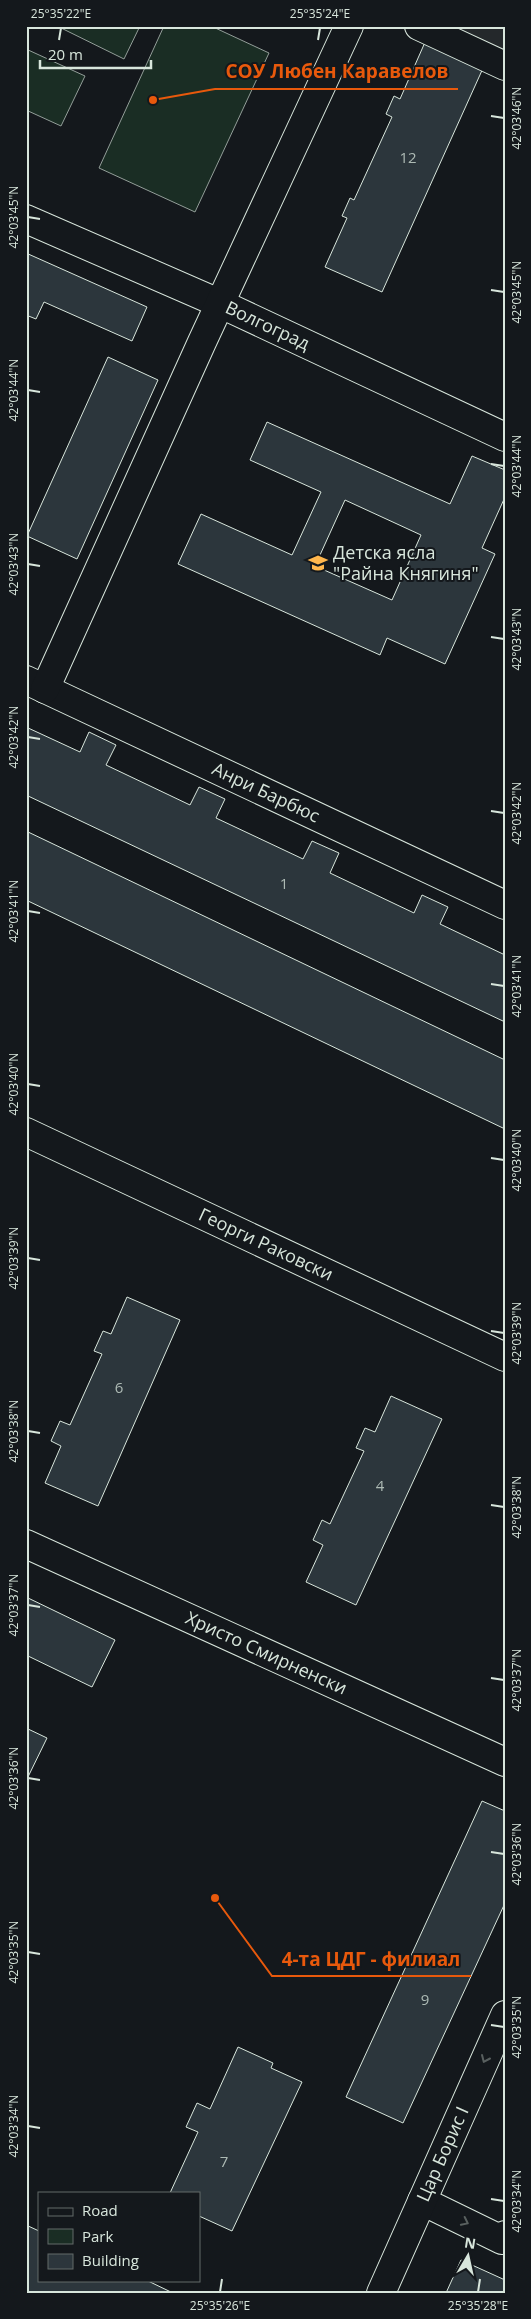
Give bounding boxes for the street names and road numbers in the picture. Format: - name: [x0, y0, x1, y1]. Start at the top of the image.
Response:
- street label: Волгоград: [222, 295, 314, 355]
- street label: Анри Барбюс: [209, 756, 324, 827]
- street label: Георги Раковски: [195, 1202, 337, 1286]
- street label: Христо Смирненски: [182, 1605, 351, 1700]
- street label: Цар Борис I: [410, 2102, 474, 2205]

